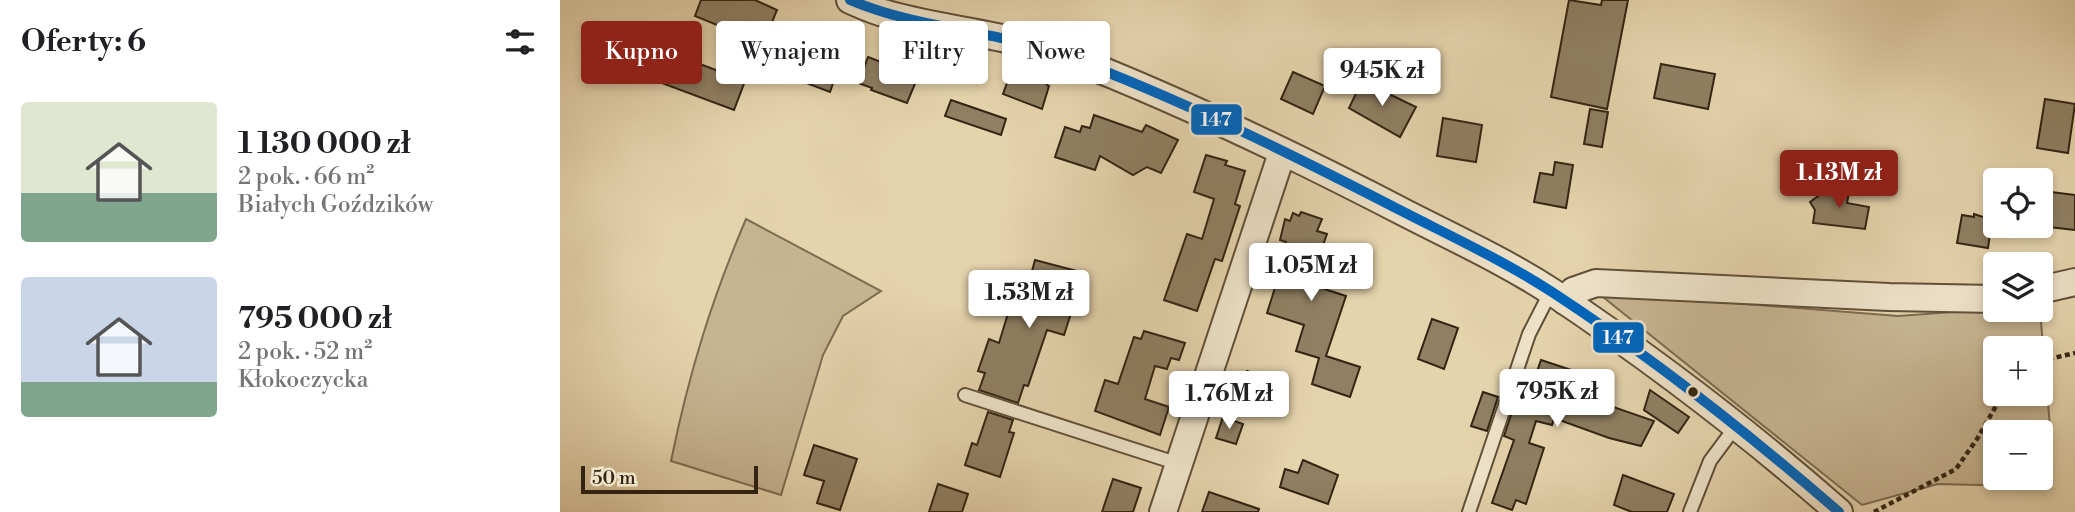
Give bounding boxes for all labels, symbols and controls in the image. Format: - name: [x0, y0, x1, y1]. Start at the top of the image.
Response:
- chip: Kupno: [581, 21, 702, 84]
- chip: Wynajem: [716, 21, 865, 84]
- chip: Filtry: [879, 21, 988, 84]
- chip: Nowe: [1002, 21, 1110, 84]
- text: Oferty: 6: [21, 23, 146, 61]
- icon: filters: [501, 23, 539, 61]
- pin: 945K zł: [1317, 48, 1447, 108]
- text: 945K zł: [1340, 57, 1424, 85]
- line badge: 147: [1190, 103, 1243, 136]
- text: 147: [1200, 108, 1232, 132]
- text: 1 130 000 zł: [238, 125, 411, 163]
- icon: home: [77, 130, 161, 214]
- pin: 1.13M zł: [1767, 150, 1911, 210]
- text: 1.13M zł: [1796, 159, 1882, 187]
- text: 2 pok. · 66 m²: [238, 163, 374, 191]
- map controls: [1983, 168, 2053, 490]
- button: locate: [1983, 168, 2053, 238]
- text: Białych Goździków: [238, 191, 433, 219]
- pin: 1.05M zł: [1239, 244, 1383, 303]
- text: 1.05M zł: [1265, 252, 1357, 280]
- button: layers: [1983, 252, 2053, 322]
- pin: 1.53M zł: [957, 270, 1101, 330]
- text: 1.53M zł: [984, 279, 1074, 307]
- text: 795 000 zł: [238, 300, 392, 338]
- icon: home: [77, 305, 161, 389]
- line badge: 147: [1592, 321, 1645, 354]
- text: 147: [1602, 326, 1634, 350]
- button: +: [1983, 336, 2053, 406]
- text: 2 pok. · 52 m²: [238, 338, 372, 366]
- text: Kłokoczycka: [238, 366, 368, 394]
- pin: 795K zł: [1492, 370, 1622, 429]
- pin: 1.76M zł: [1157, 372, 1301, 431]
- text: 795K zł: [1516, 378, 1598, 406]
- text: 1.76M zł: [1185, 380, 1273, 408]
- unlabelled marker: [1686, 385, 1700, 399]
- button: −: [1983, 420, 2053, 490]
- scale bar: [581, 463, 758, 495]
- text: 50 m: [592, 466, 636, 490]

